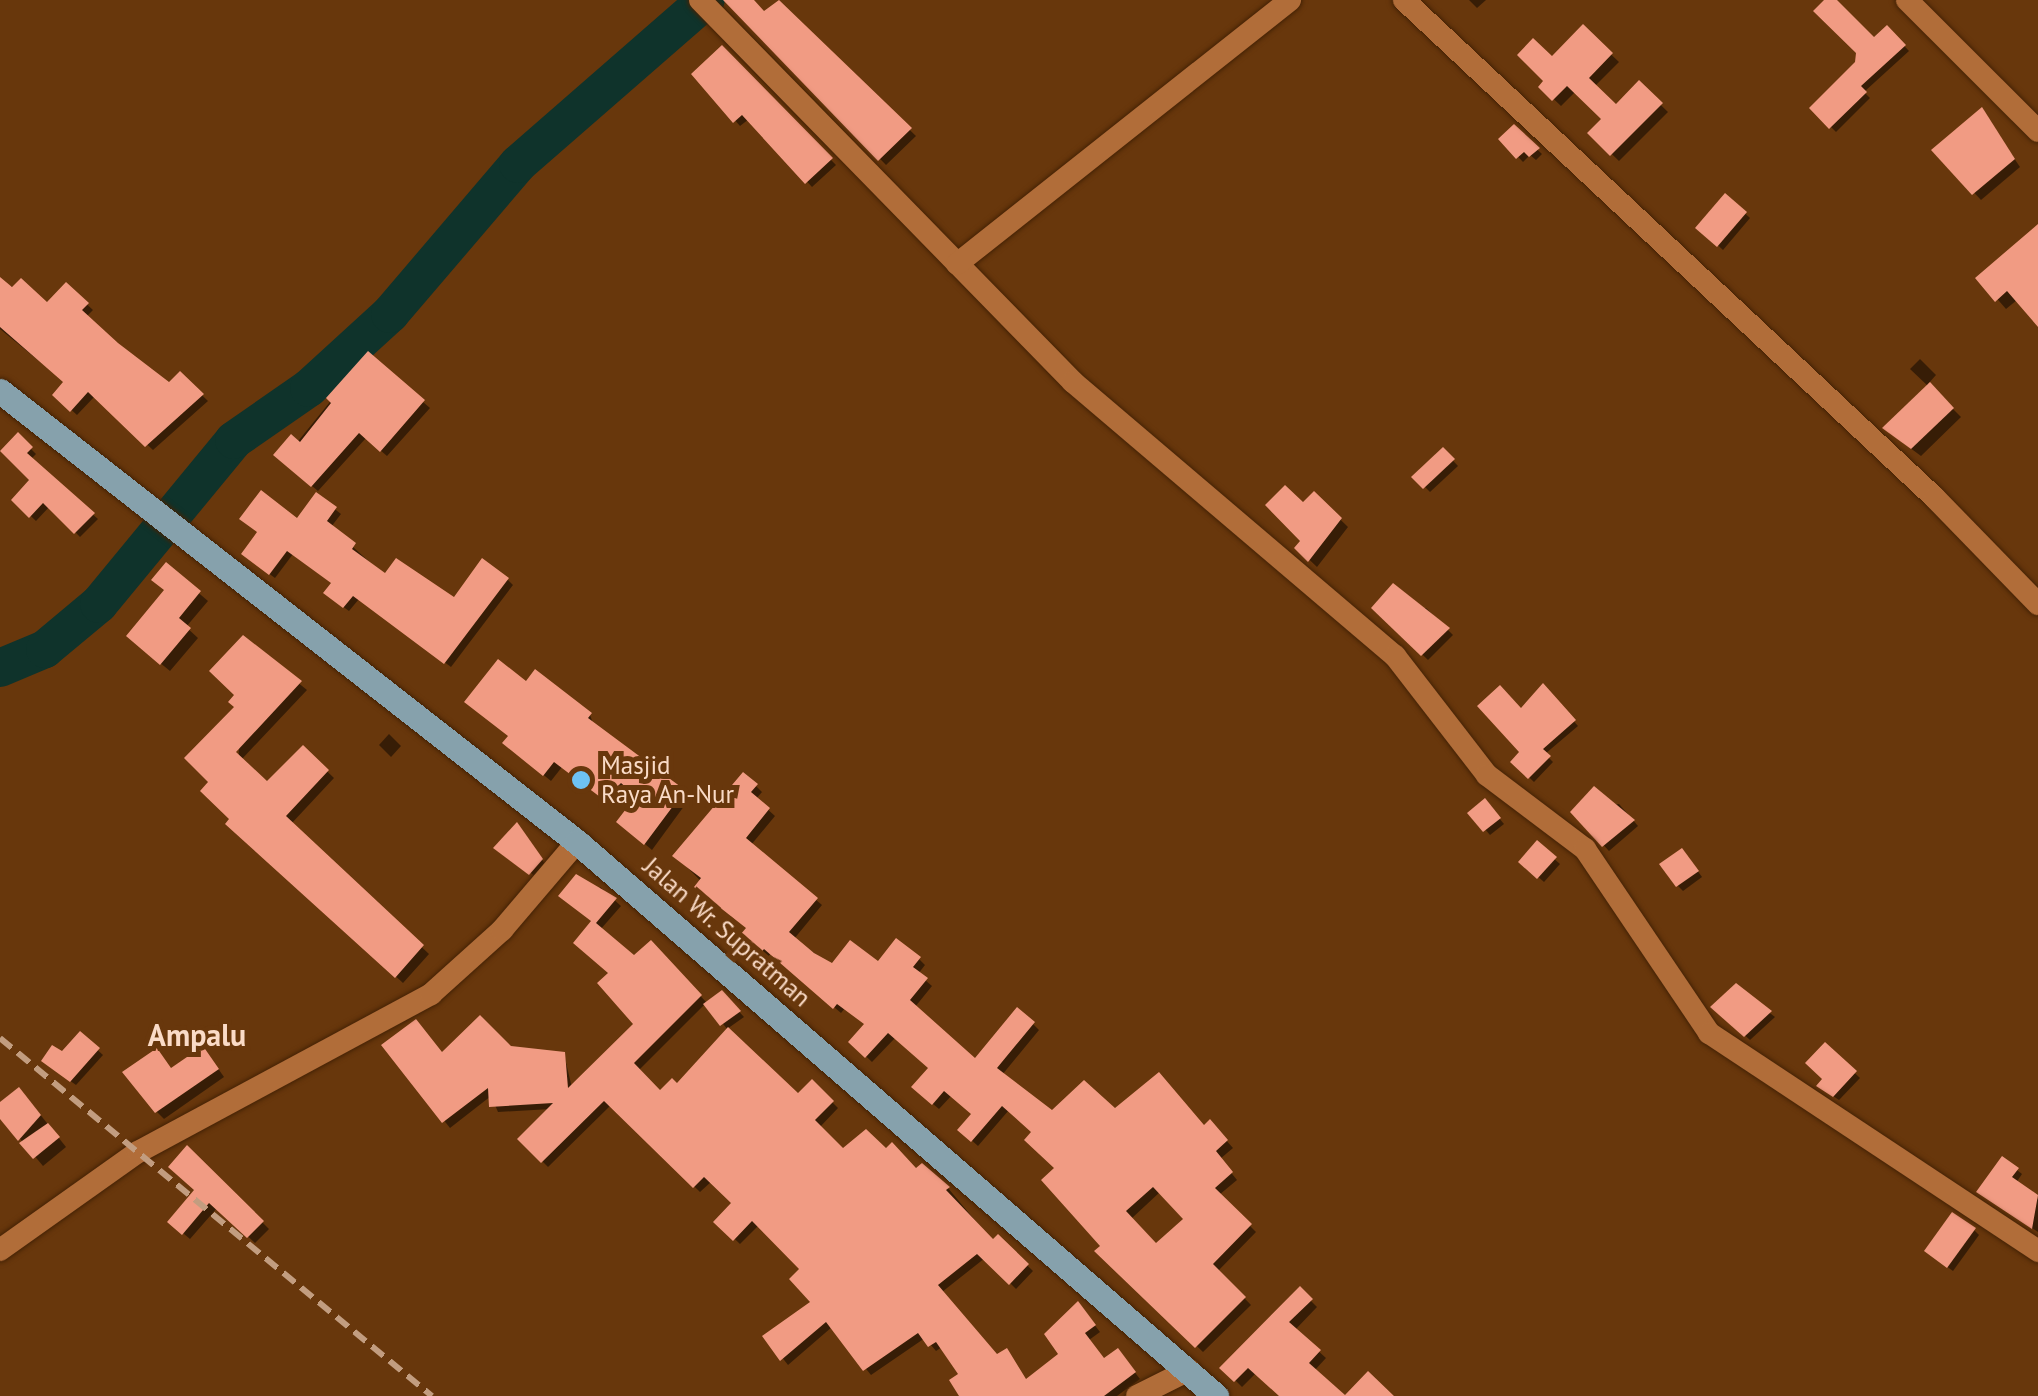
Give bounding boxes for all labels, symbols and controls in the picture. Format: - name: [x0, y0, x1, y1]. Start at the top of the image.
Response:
- place label: Masjid Raya An-Nur: [601, 751, 735, 810]
- marker: Masjid Raya An-Nur: [570, 769, 592, 791]
- street label: Jalan Wr. Supratman: [636, 850, 818, 1014]
- district label: Ampalu: [148, 1017, 246, 1053]

